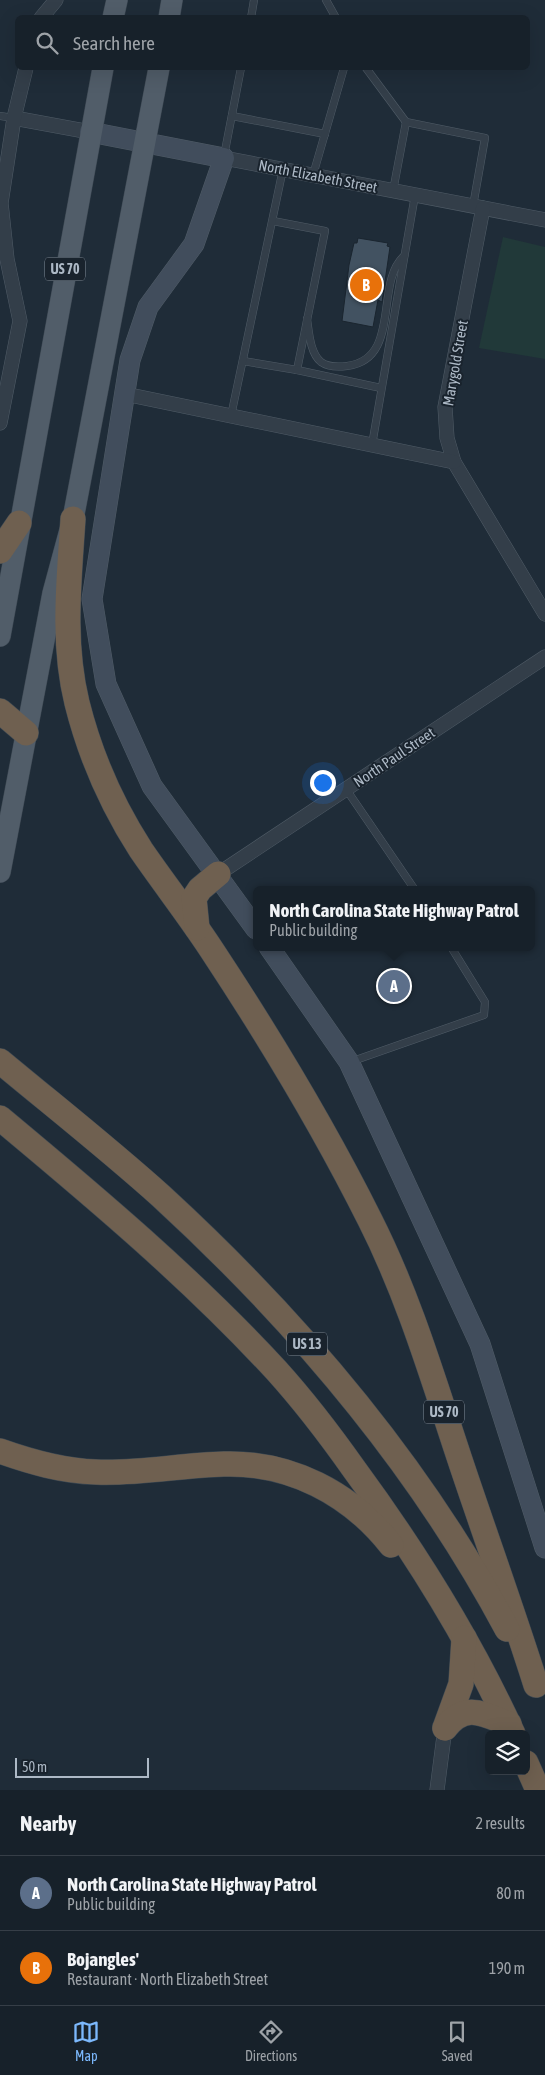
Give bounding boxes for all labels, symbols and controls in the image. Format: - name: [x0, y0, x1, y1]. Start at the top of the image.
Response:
- search box: [15, 15, 530, 70]
- icon: search: [33, 29, 61, 57]
- text: Search here: [73, 32, 155, 54]
- street label: North Elizabeth Street: [257, 156, 379, 196]
- road number: US 70: [45, 258, 85, 280]
- pin: B: [350, 266, 382, 304]
- street label: Marygold Street: [439, 319, 471, 407]
- street label: North Paul Street: [350, 724, 438, 790]
- your location: [310, 770, 336, 796]
- popup: [253, 886, 535, 951]
- text: North Carolina State Highway Patrol: [269, 899, 519, 921]
- text: Public building: [269, 921, 357, 939]
- pin: A: [378, 967, 410, 1005]
- road number: US 13: [287, 1332, 327, 1356]
- road number: US 70: [424, 1400, 464, 1424]
- map controls: [485, 1730, 530, 1775]
- button: layers: [485, 1730, 530, 1775]
- scale bar: [15, 1755, 149, 1778]
- text: 50 m: [22, 1759, 47, 1775]
- text: Nearby: [20, 1811, 76, 1835]
- text: 2 results: [475, 1814, 525, 1832]
- text: North Carolina State Highway Patrol: [67, 1873, 317, 1895]
- text: A: [32, 1884, 40, 1902]
- text: 80 m: [496, 1884, 525, 1902]
- text: Public building: [67, 1895, 155, 1913]
- text: Bojangles': [67, 1948, 139, 1970]
- text: B: [32, 1959, 40, 1977]
- text: 190 m: [489, 1959, 525, 1977]
- text: Restaurant · North Elizabeth Street: [67, 1970, 268, 1988]
- tab: Map: [72, 2018, 100, 2064]
- tab: Directions: [245, 2018, 297, 2064]
- tab: Saved: [442, 2018, 473, 2064]

